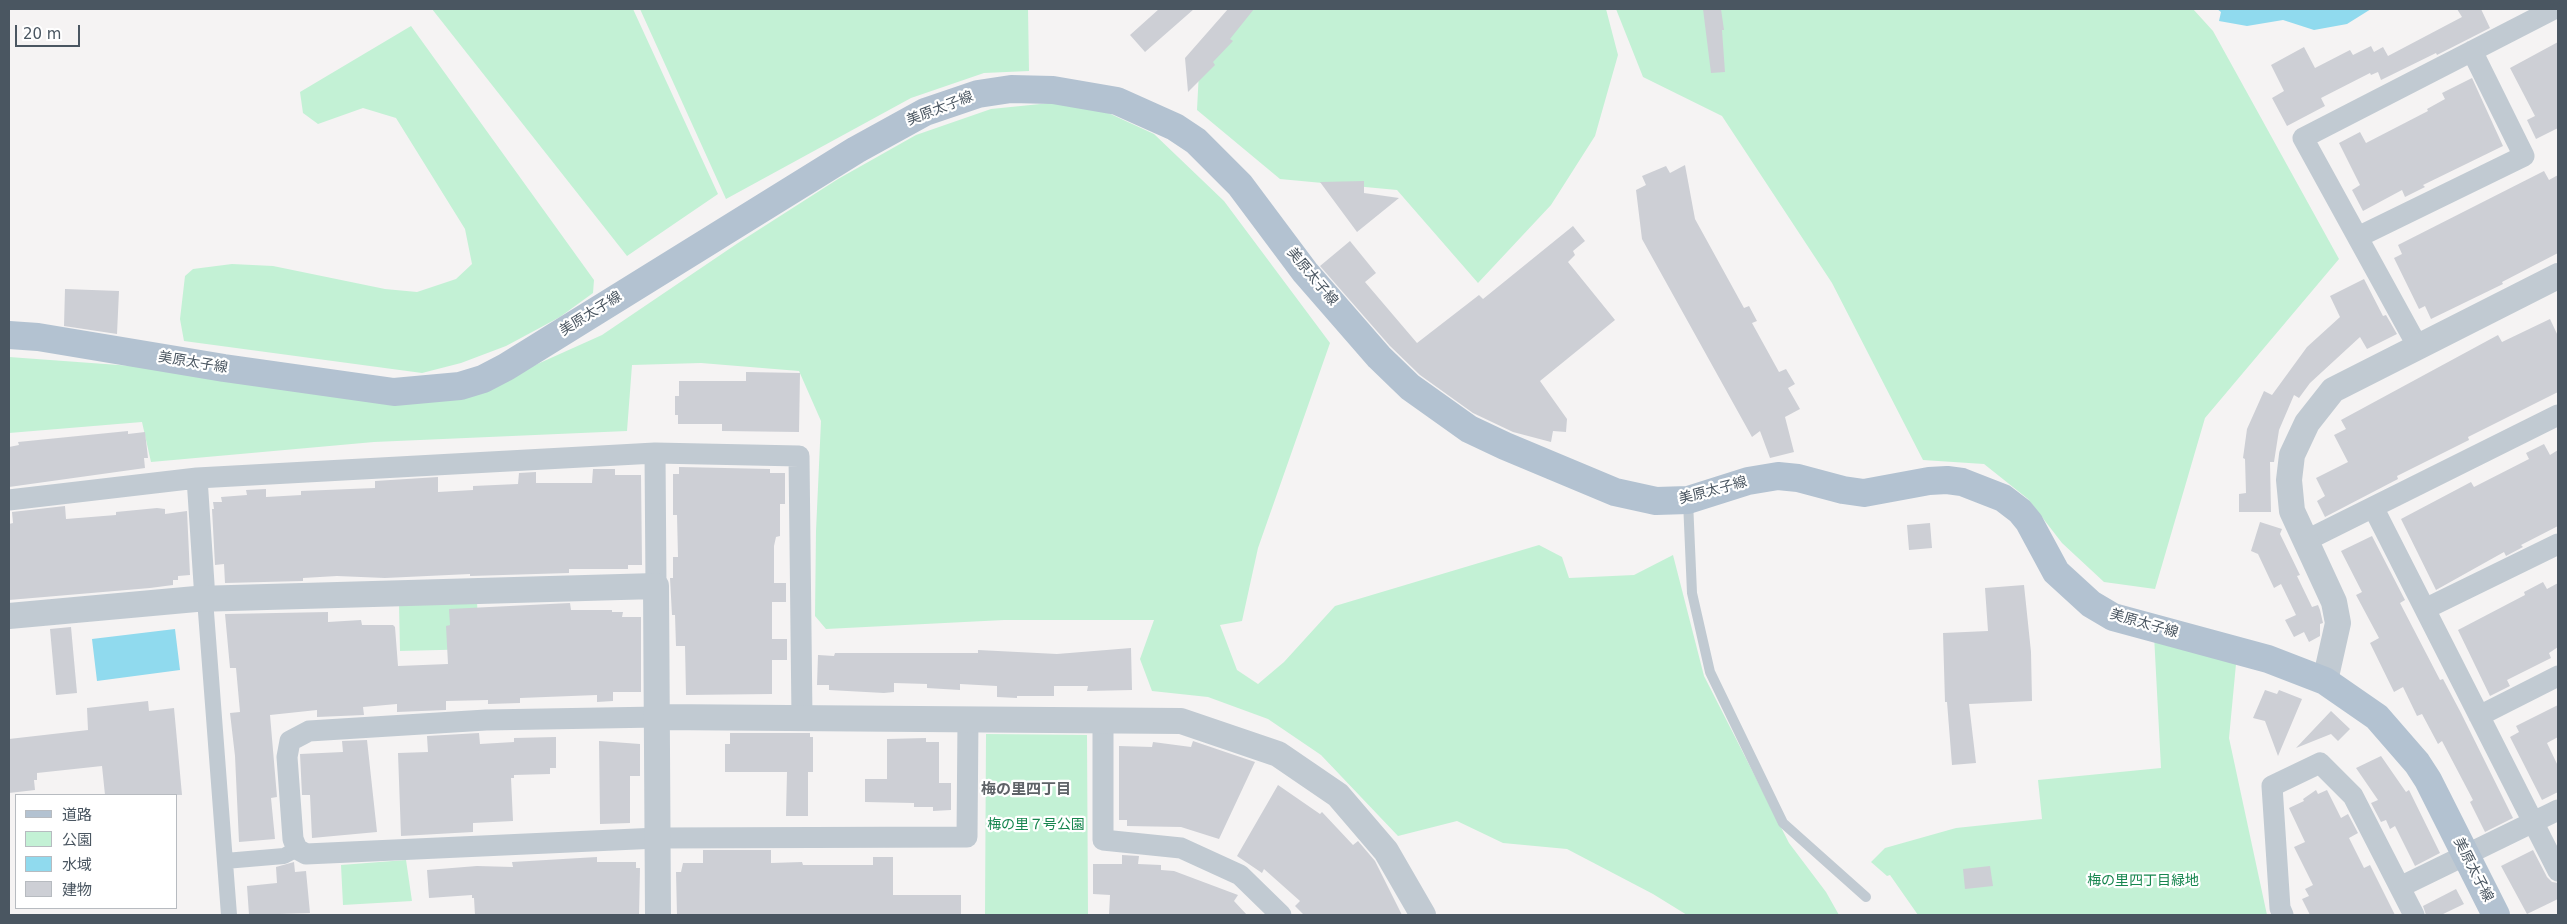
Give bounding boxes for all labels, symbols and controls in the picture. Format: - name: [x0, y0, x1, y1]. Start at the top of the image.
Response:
- scale bar: [18, 15, 82, 47]
- text: 20 m: [23, 25, 61, 43]
- street label: 美原太子線: [904, 89, 976, 129]
- street label: 美原太子線: [1283, 245, 1341, 309]
- street label: 美原太子線: [557, 288, 625, 340]
- street label: 美原太子線: [157, 349, 229, 377]
- street label: 美原太子線: [1677, 474, 1749, 508]
- street label: 美原太子線: [2108, 606, 2180, 642]
- district label: 梅の里四丁目: [981, 781, 1071, 799]
- legend: [15, 794, 178, 909]
- text: 道路: [62, 806, 92, 824]
- park label: 梅の里７号公園: [987, 817, 1085, 833]
- text: 公園: [62, 831, 92, 849]
- street label: 美原太子線: [2450, 835, 2496, 905]
- text: 水域: [62, 856, 92, 874]
- park label: 梅の里四丁目緑地: [2087, 873, 2199, 889]
- text: 建物: [62, 881, 92, 899]

